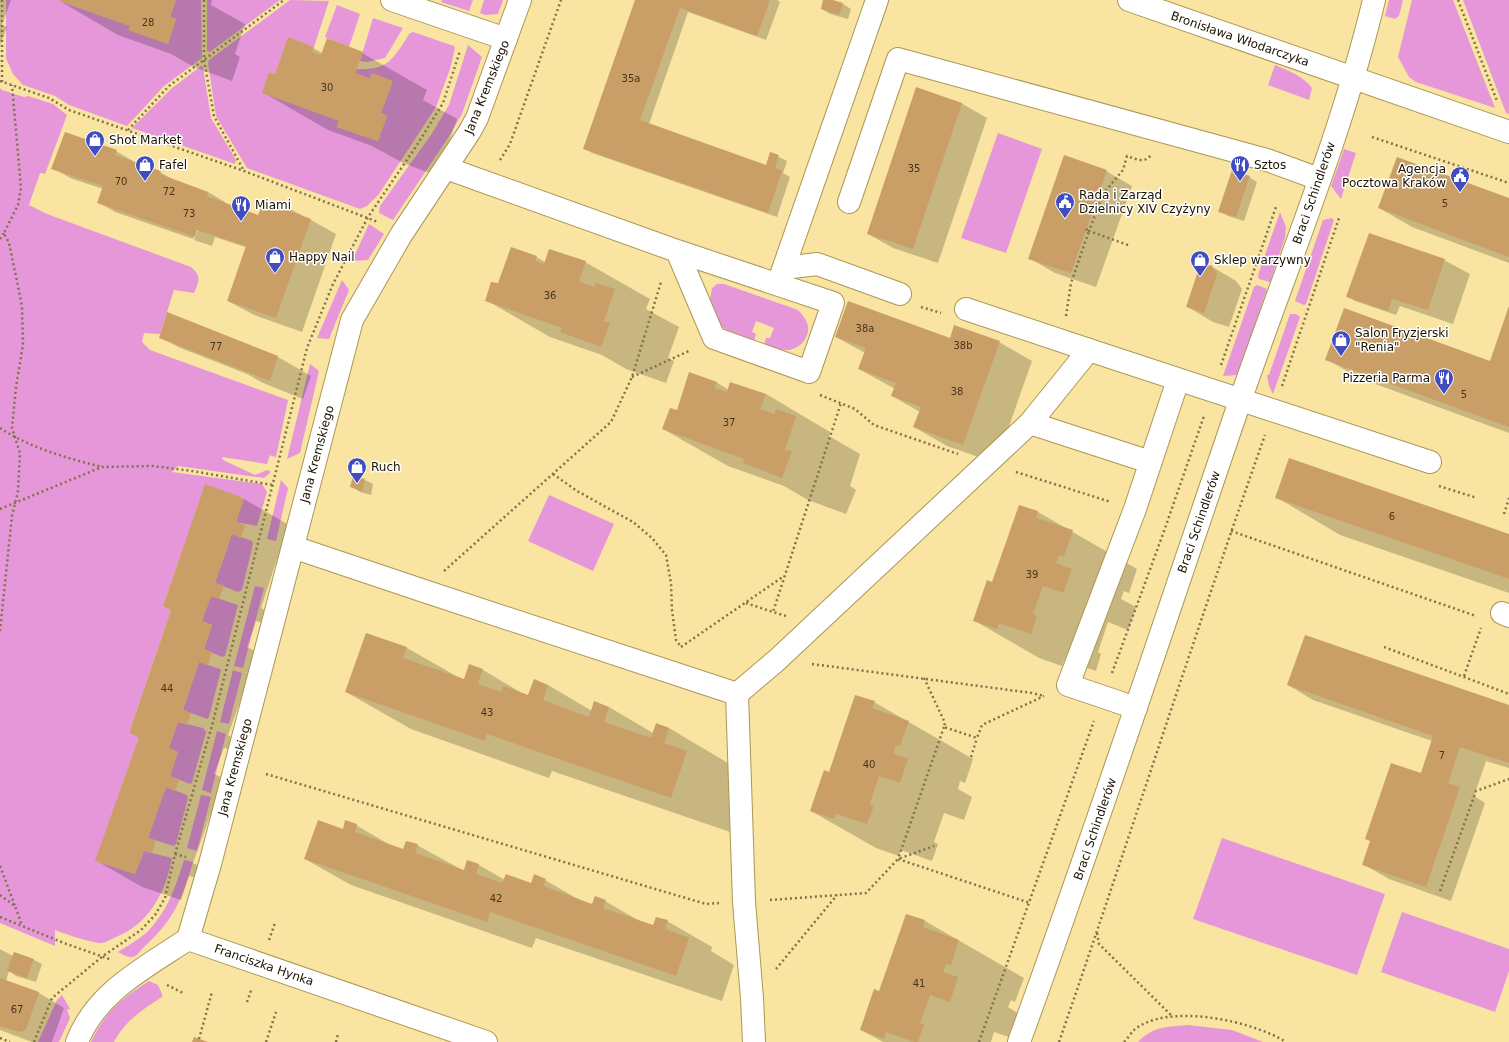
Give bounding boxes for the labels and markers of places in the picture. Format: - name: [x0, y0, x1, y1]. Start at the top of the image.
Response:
- shop icon: Shot Market: [84, 129, 106, 157]
- place label: Shot Market: [109, 133, 182, 147]
- shop icon: Fafel: [134, 154, 156, 182]
- restaurant icon: Sztos: [1229, 154, 1251, 182]
- place label: Fafel: [159, 158, 187, 172]
- place label: Sztos: [1254, 158, 1286, 172]
- place label: Agencja Pocztowa Kraków: [1342, 162, 1446, 190]
- public building icon: Agencja Pocztowa Kraków: [1449, 165, 1471, 193]
- place label: Rada i Zarząd Dzielnicy XIV Czyżyny: [1079, 188, 1211, 216]
- public building icon: Rada i Zarząd Dzielnicy XIV Czyżyny: [1054, 191, 1076, 219]
- restaurant icon: Miami: [230, 194, 252, 222]
- place label: Miami: [255, 198, 291, 212]
- shop icon: Happy Nail: [264, 246, 286, 274]
- shop icon: Sklep warzywny: [1189, 249, 1211, 277]
- place label: Happy Nail: [289, 250, 355, 264]
- place label: Sklep warzywny: [1214, 253, 1311, 267]
- place label: Salon Fryzjerski "Renia": [1355, 326, 1449, 354]
- shop icon: Salon Fryzjerski "Renia": [1330, 329, 1352, 357]
- restaurant icon: Pizzeria Parma: [1433, 367, 1455, 395]
- place label: Pizzeria Parma: [1342, 371, 1430, 385]
- shop icon: Ruch: [346, 456, 368, 484]
- place label: Ruch: [371, 460, 401, 474]

